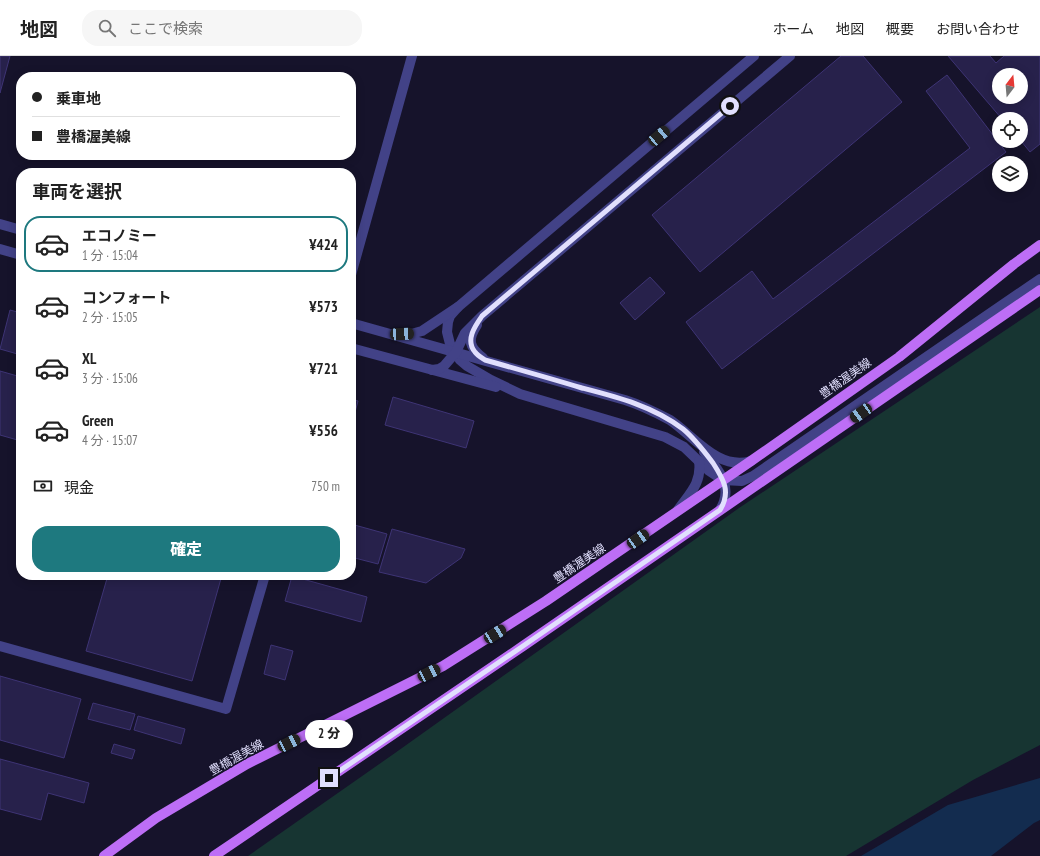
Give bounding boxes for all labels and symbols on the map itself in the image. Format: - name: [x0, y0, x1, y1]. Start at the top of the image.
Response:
- north arrow: [992, 68, 1028, 104]
- route start: [721, 97, 739, 115]
- car: [646, 124, 672, 148]
- car: [390, 327, 414, 341]
- street label: 豊橋渥美線: [816, 355, 874, 401]
- car: [848, 401, 874, 425]
- car: [625, 527, 651, 551]
- street label: 豊橋渥美線: [550, 540, 608, 586]
- car: [482, 623, 508, 645]
- car: [416, 662, 442, 684]
- callout: 2 分: [305, 720, 353, 748]
- car: [276, 732, 302, 754]
- street label: 豊橋渥美線: [206, 736, 266, 778]
- route end: [320, 769, 338, 787]

